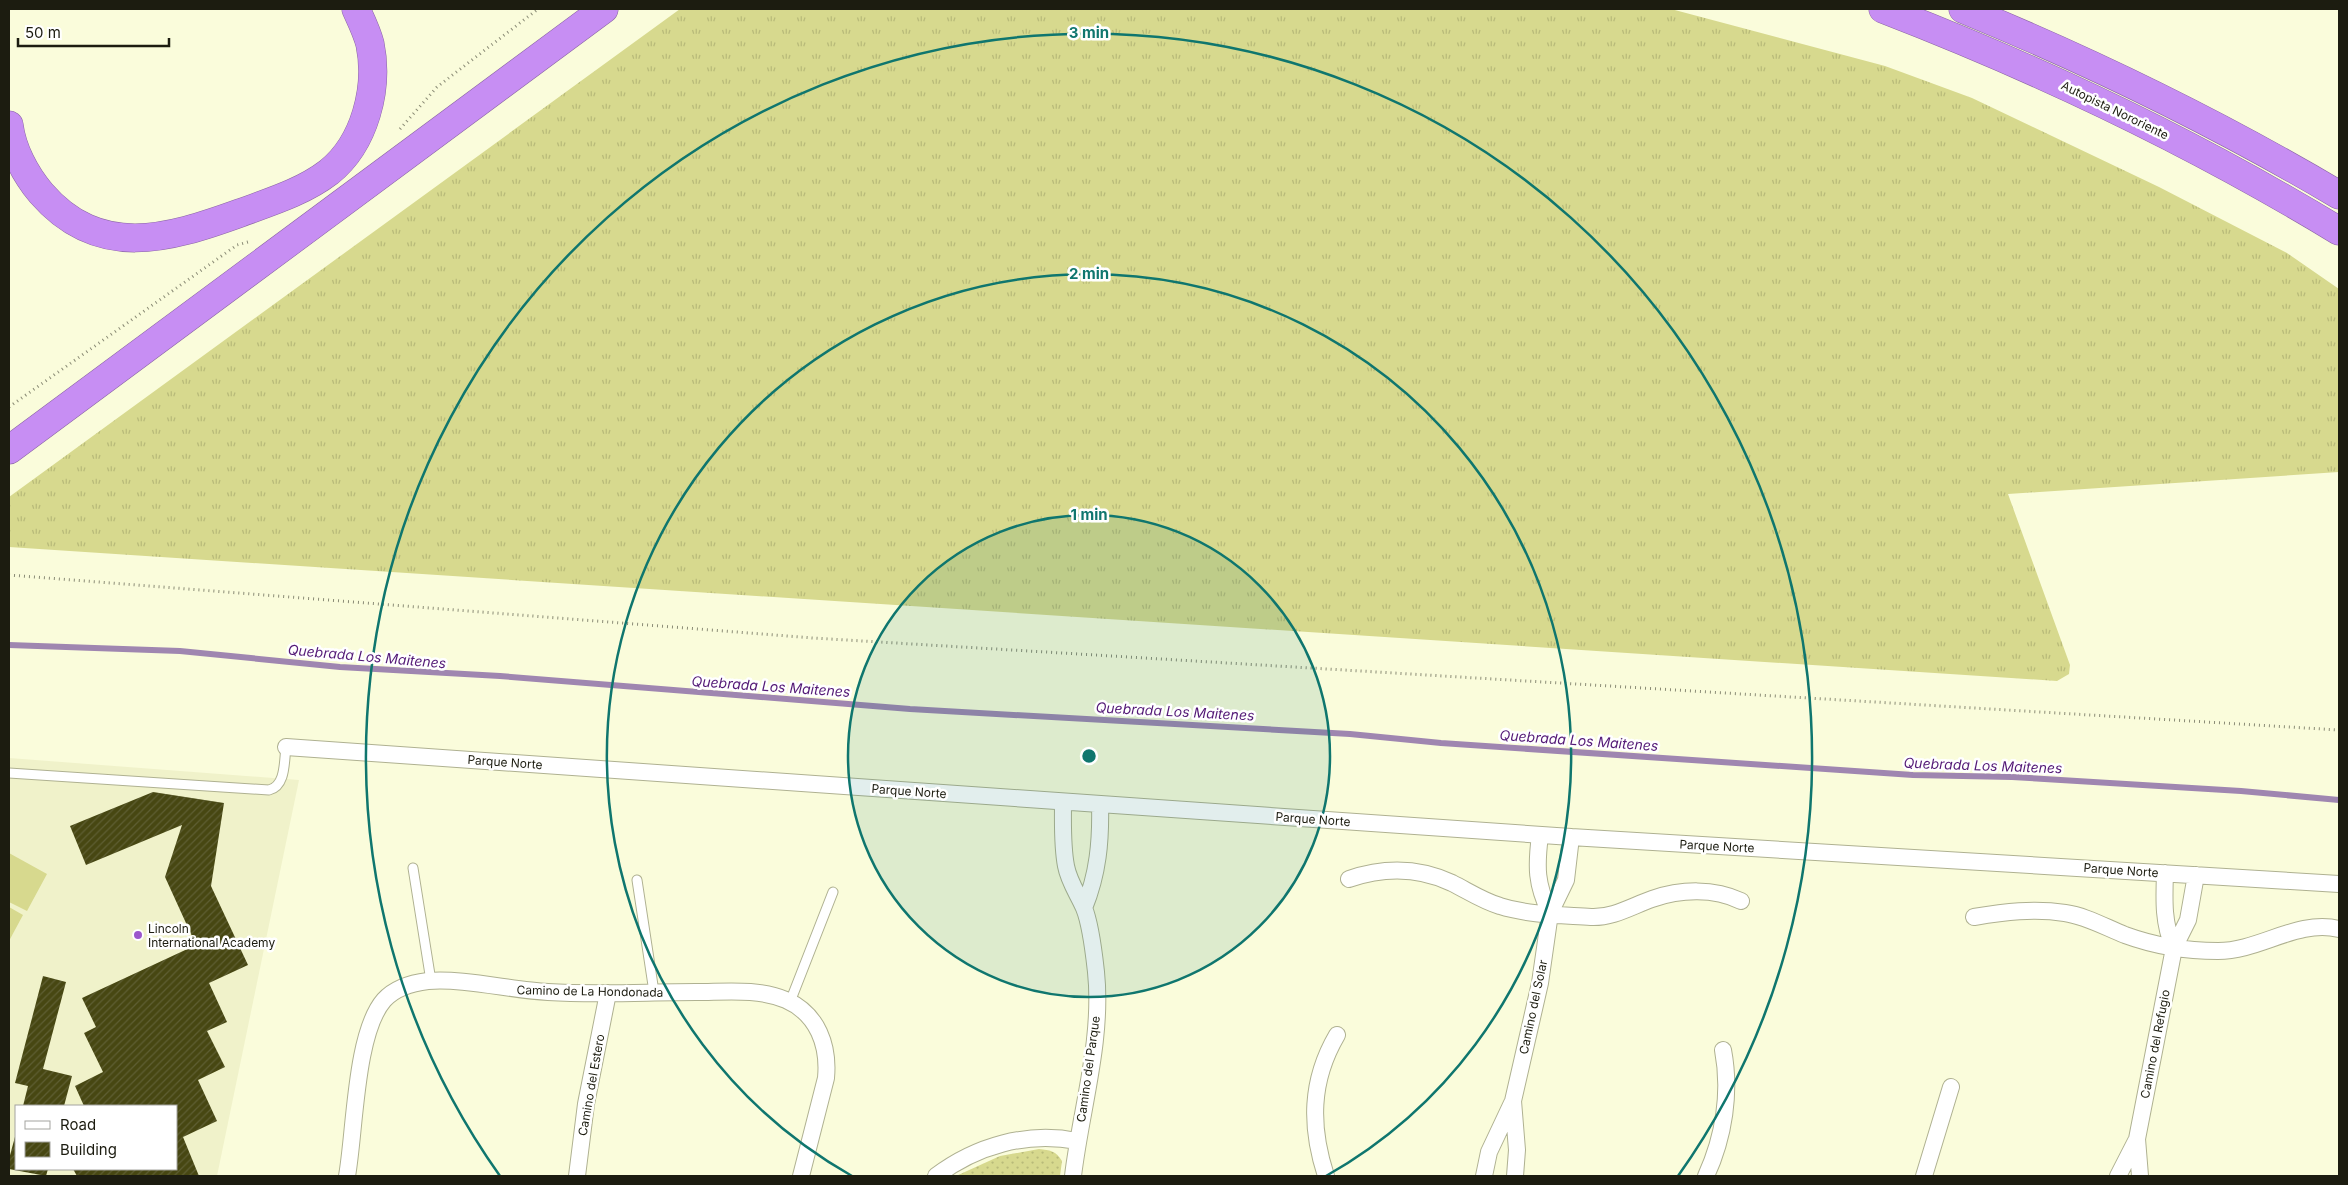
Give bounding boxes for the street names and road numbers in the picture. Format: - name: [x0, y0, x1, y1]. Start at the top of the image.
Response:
- street label: Autopista Nororiente: [2059, 78, 2171, 142]
- street label: Parque Norte: [467, 752, 543, 772]
- street label: Parque Norte: [871, 781, 947, 801]
- street label: Parque Norte: [1275, 809, 1351, 829]
- street label: Parque Norte: [1679, 837, 1755, 855]
- street label: Parque Norte: [2083, 860, 2159, 880]
- street label: Camino del Solar: [1516, 958, 1550, 1056]
- street label: Camino de La Hondonada: [516, 982, 664, 1000]
- street label: Camino del Refugio: [2137, 988, 2173, 1100]
- street label: Camino del Parque: [1073, 1015, 1103, 1123]
- street label: Camino del Estero: [575, 1033, 607, 1137]

